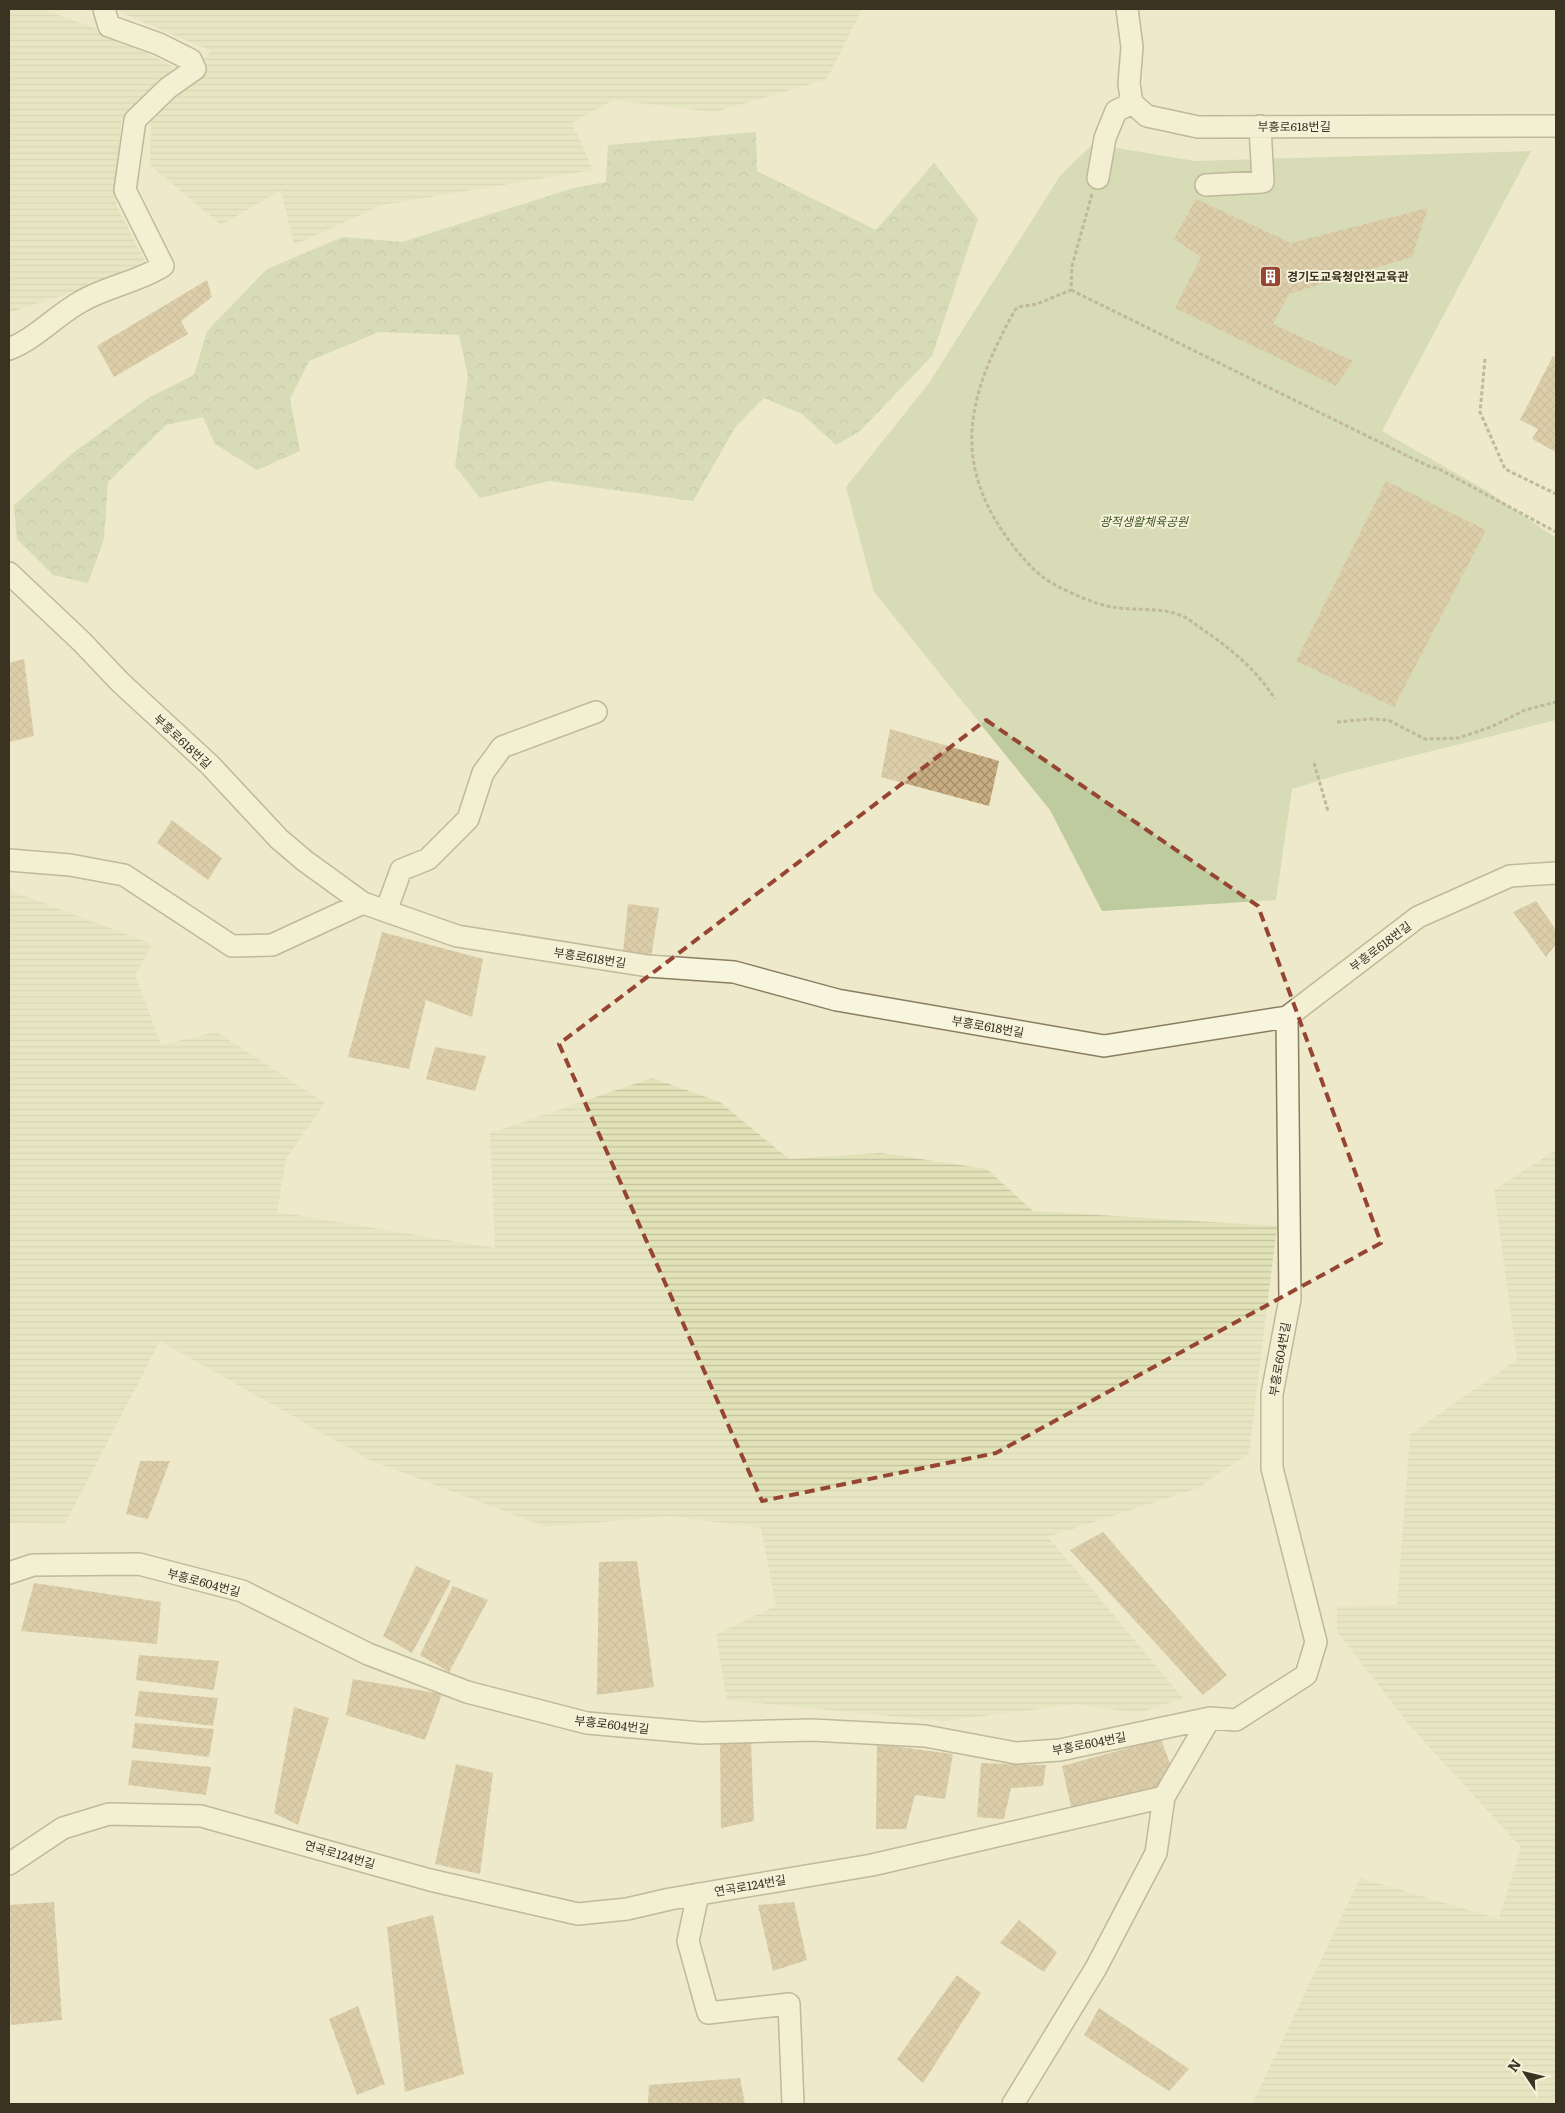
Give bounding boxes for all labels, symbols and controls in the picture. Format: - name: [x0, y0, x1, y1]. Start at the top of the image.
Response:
- street label: 부흥로618번길: [1257, 117, 1331, 135]
- building icon: 경기도교육청안전교육관: [1259, 264, 1283, 288]
- place label: 경기도교육청안전교육관: [1287, 267, 1408, 285]
- park label: 광적생활체육공원: [1100, 512, 1189, 530]
- street label: 부흥로618번길: [150, 709, 216, 773]
- street label: 부흥로618번길: [1345, 917, 1415, 975]
- street label: 부흥로618번길: [552, 942, 628, 972]
- street label: 부흥로618번길: [950, 1011, 1026, 1041]
- street label: 부흥로604번길: [1264, 1320, 1294, 1398]
- street label: 부흥로604번길: [165, 1564, 243, 1600]
- street label: 부흥로604번길: [574, 1710, 650, 1738]
- street label: 부흥로604번길: [1050, 1727, 1128, 1759]
- street label: 연곡로124번길: [303, 1835, 377, 1873]
- street label: 연곡로124번길: [713, 1870, 787, 1900]
- north arrow: [1500, 2048, 1550, 2098]
- text: N: [1502, 2054, 1525, 2076]

